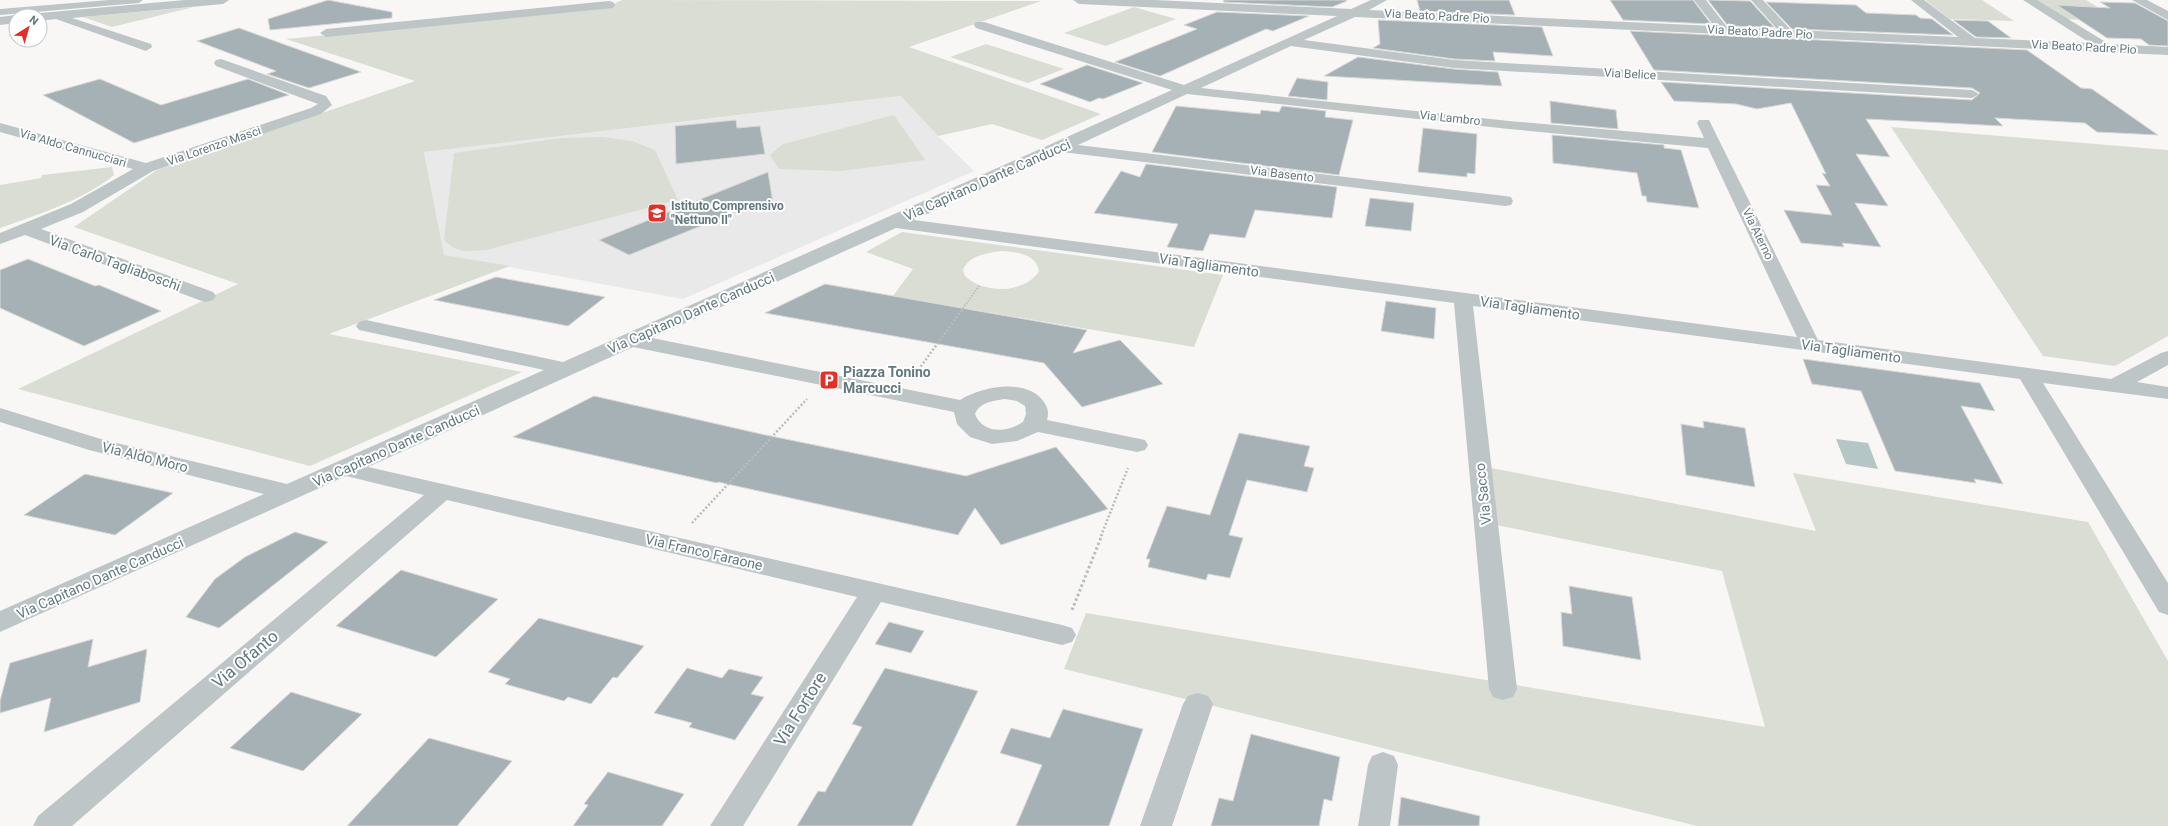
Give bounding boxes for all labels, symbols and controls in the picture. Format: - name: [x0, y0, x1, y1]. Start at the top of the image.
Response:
- street label: Via Beato Padre Pio: [1384, 6, 1490, 26]
- north arrow: [8, 8, 48, 48]
- text: N: [27, 13, 41, 28]
- street label: Via Beato Padre Pio: [1707, 22, 1813, 42]
- street label: Via Beato Padre Pio: [2031, 37, 2137, 57]
- street label: Via Belice: [1603, 66, 1657, 82]
- street label: Via Lambro: [1419, 108, 1481, 128]
- street label: Via Lorenzo Masci: [165, 123, 263, 169]
- street label: Via Aldo Cannucciari: [18, 126, 128, 170]
- street label: Via Capitano Dante Canducci: [901, 136, 1073, 224]
- street label: Via Basento: [1249, 163, 1315, 185]
- place label: Istituto Comprensivo "Nettuno II": [671, 199, 784, 227]
- school or university icon: Istituto Comprensivo "Nettuno II": [646, 202, 668, 224]
- street label: Via Aterno: [1740, 206, 1777, 262]
- street label: Via Carlo Tagliaboschi: [47, 232, 183, 294]
- street label: Via Tagliamento: [1158, 250, 1260, 280]
- street label: Via Capitano Dante Canducci: [605, 269, 777, 357]
- street label: Via Tagliamento: [1479, 293, 1581, 323]
- street label: Via Tagliamento: [1800, 336, 1902, 366]
- place label: Piazza Tonino Marcucci: [843, 364, 931, 396]
- parking icon: Piazza Tonino Marcucci: [818, 369, 840, 391]
- street label: Via Capitano Dante Canducci: [310, 402, 482, 490]
- street label: Via Aldo Moro: [100, 439, 190, 475]
- street label: Via Sacco: [1472, 462, 1494, 526]
- street label: Via Franco Faraone: [644, 531, 764, 573]
- street label: Via Capitano Dante Canducci: [14, 534, 186, 622]
- street label: Via Ofanto: [208, 626, 282, 692]
- street label: Via Fortore: [769, 668, 831, 750]

